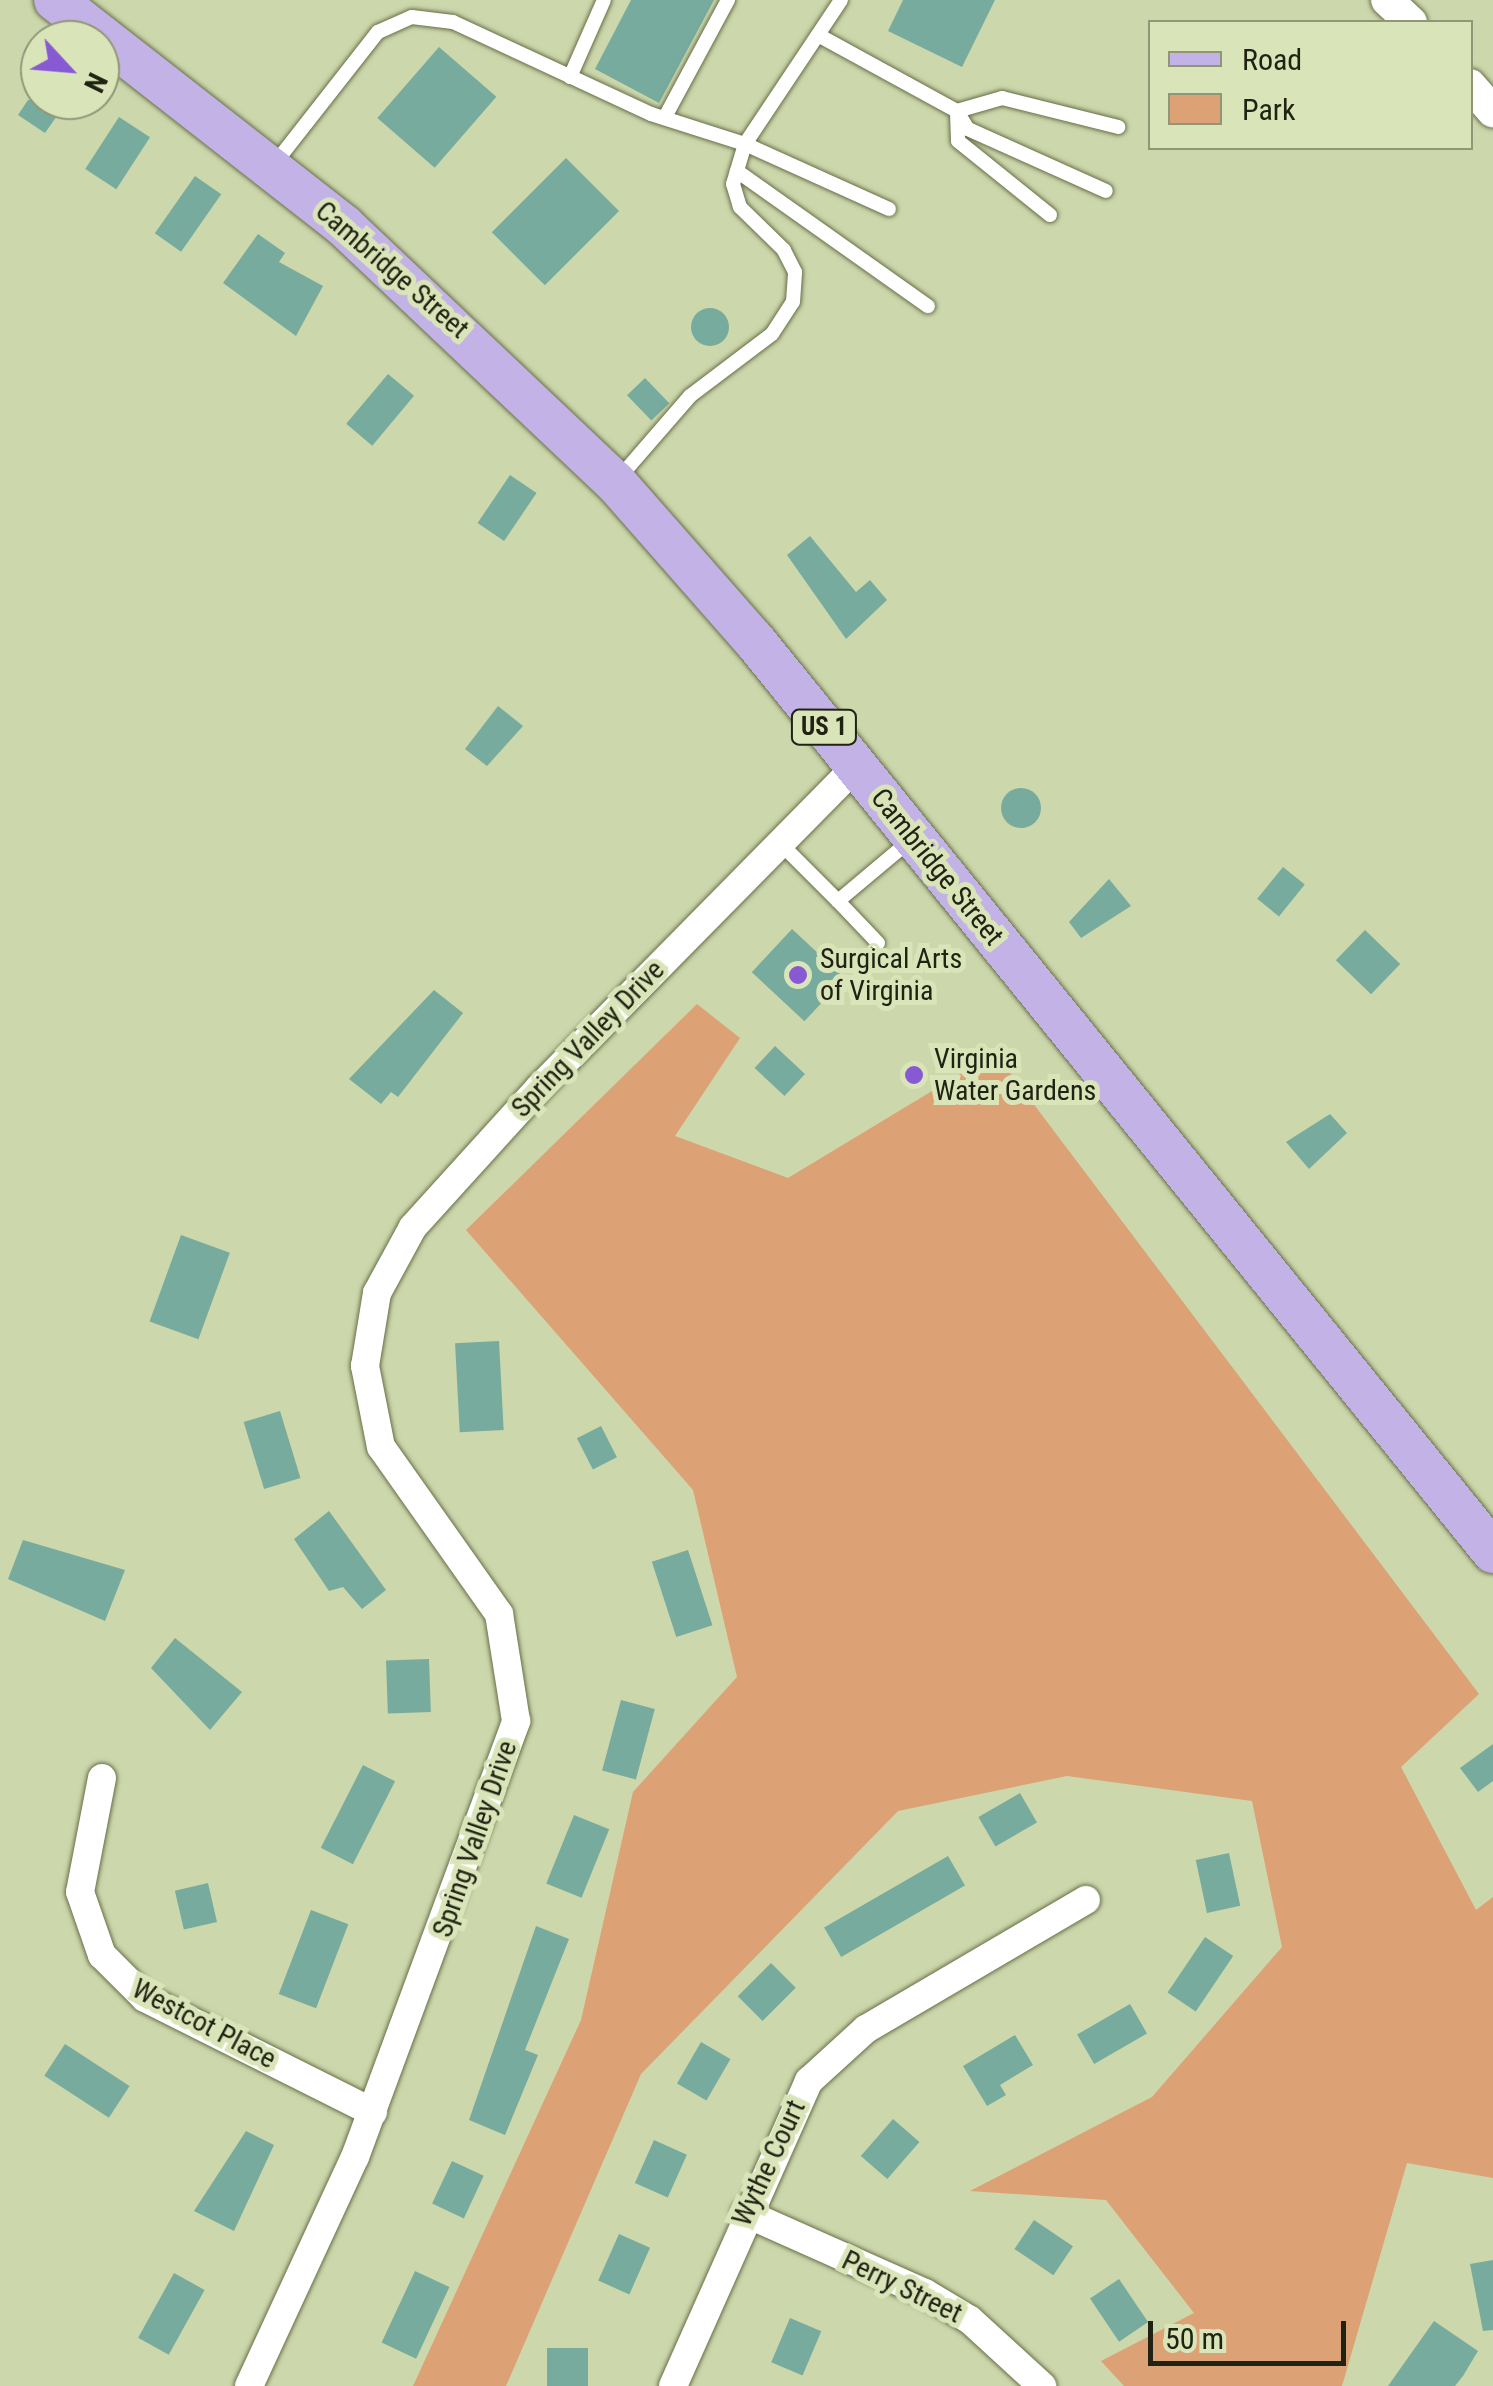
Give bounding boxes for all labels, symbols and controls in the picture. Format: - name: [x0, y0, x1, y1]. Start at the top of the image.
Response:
- north arrow: [20, 20, 120, 120]
- legend: [1148, 20, 1473, 150]
- text: Road: [1242, 42, 1302, 77]
- text: N: [77, 68, 114, 97]
- text: Park: [1242, 92, 1296, 127]
- street label: Cambridge Street: [309, 194, 475, 346]
- road number: US 1: [789, 707, 859, 747]
- street label: Cambridge Street: [864, 782, 1010, 952]
- place label: Surgical Arts of Virginia: [820, 942, 962, 1008]
- street label: Spring Valley Drive: [505, 953, 671, 1125]
- marker: Surgical Arts of Virginia: [785, 962, 811, 988]
- place label: Virginia Water Gardens: [934, 1042, 1096, 1108]
- marker: Virginia Water Gardens: [903, 1064, 925, 1086]
- street label: Spring Valley Drive: [426, 1736, 524, 1942]
- street label: Westcot Place: [126, 1972, 282, 2076]
- street label: Wythe Court: [725, 2095, 813, 2231]
- street label: Perry Street: [836, 2244, 968, 2330]
- scale bar: [1153, 2301, 1350, 2363]
- text: 50 m: [1165, 2321, 1224, 2356]

